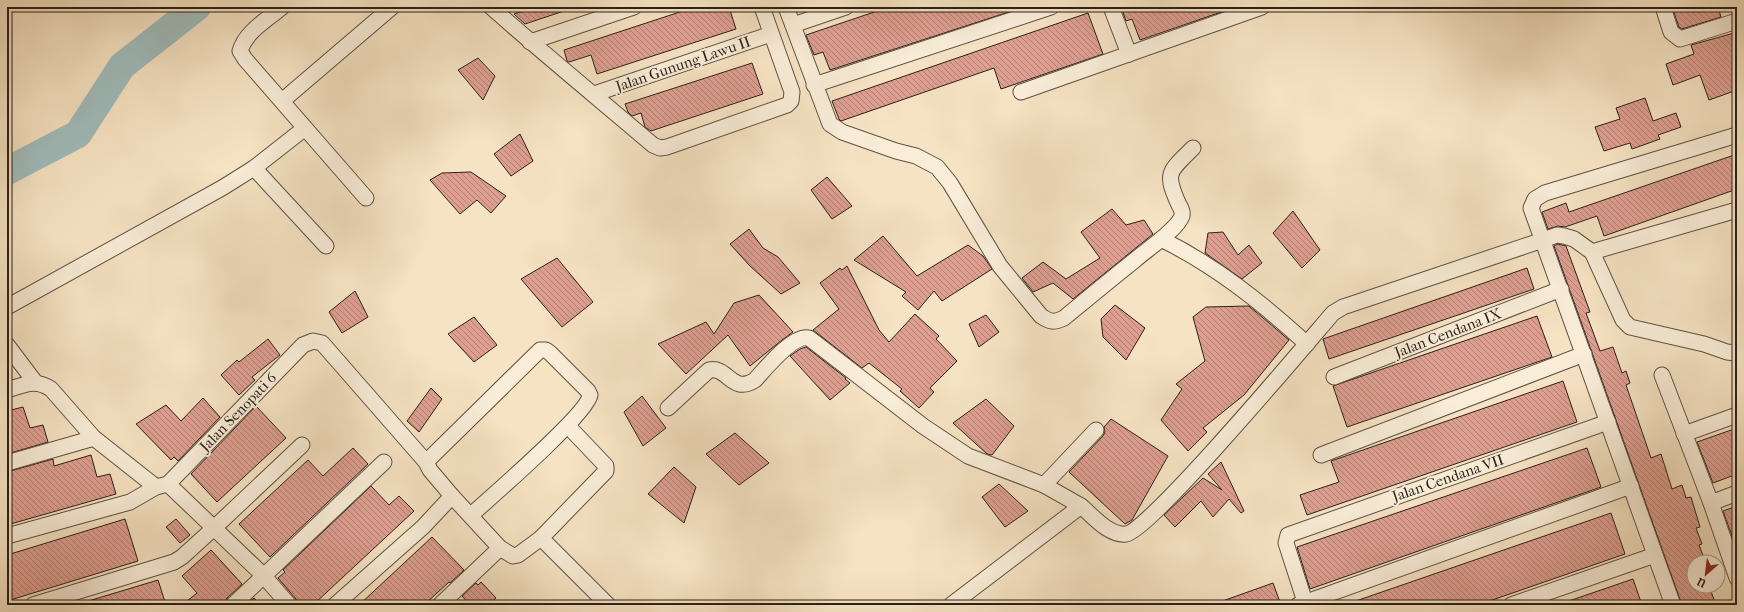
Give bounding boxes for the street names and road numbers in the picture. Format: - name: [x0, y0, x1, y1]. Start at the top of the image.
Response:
- street label: Jalan Gunung Lawu II: [612, 32, 753, 96]
- street label: Jalan Cendana IX: [1391, 304, 1504, 362]
- street label: Jalan Senopati 6: [195, 368, 281, 456]
- street label: Jalan Cendana VII: [1389, 450, 1506, 506]

